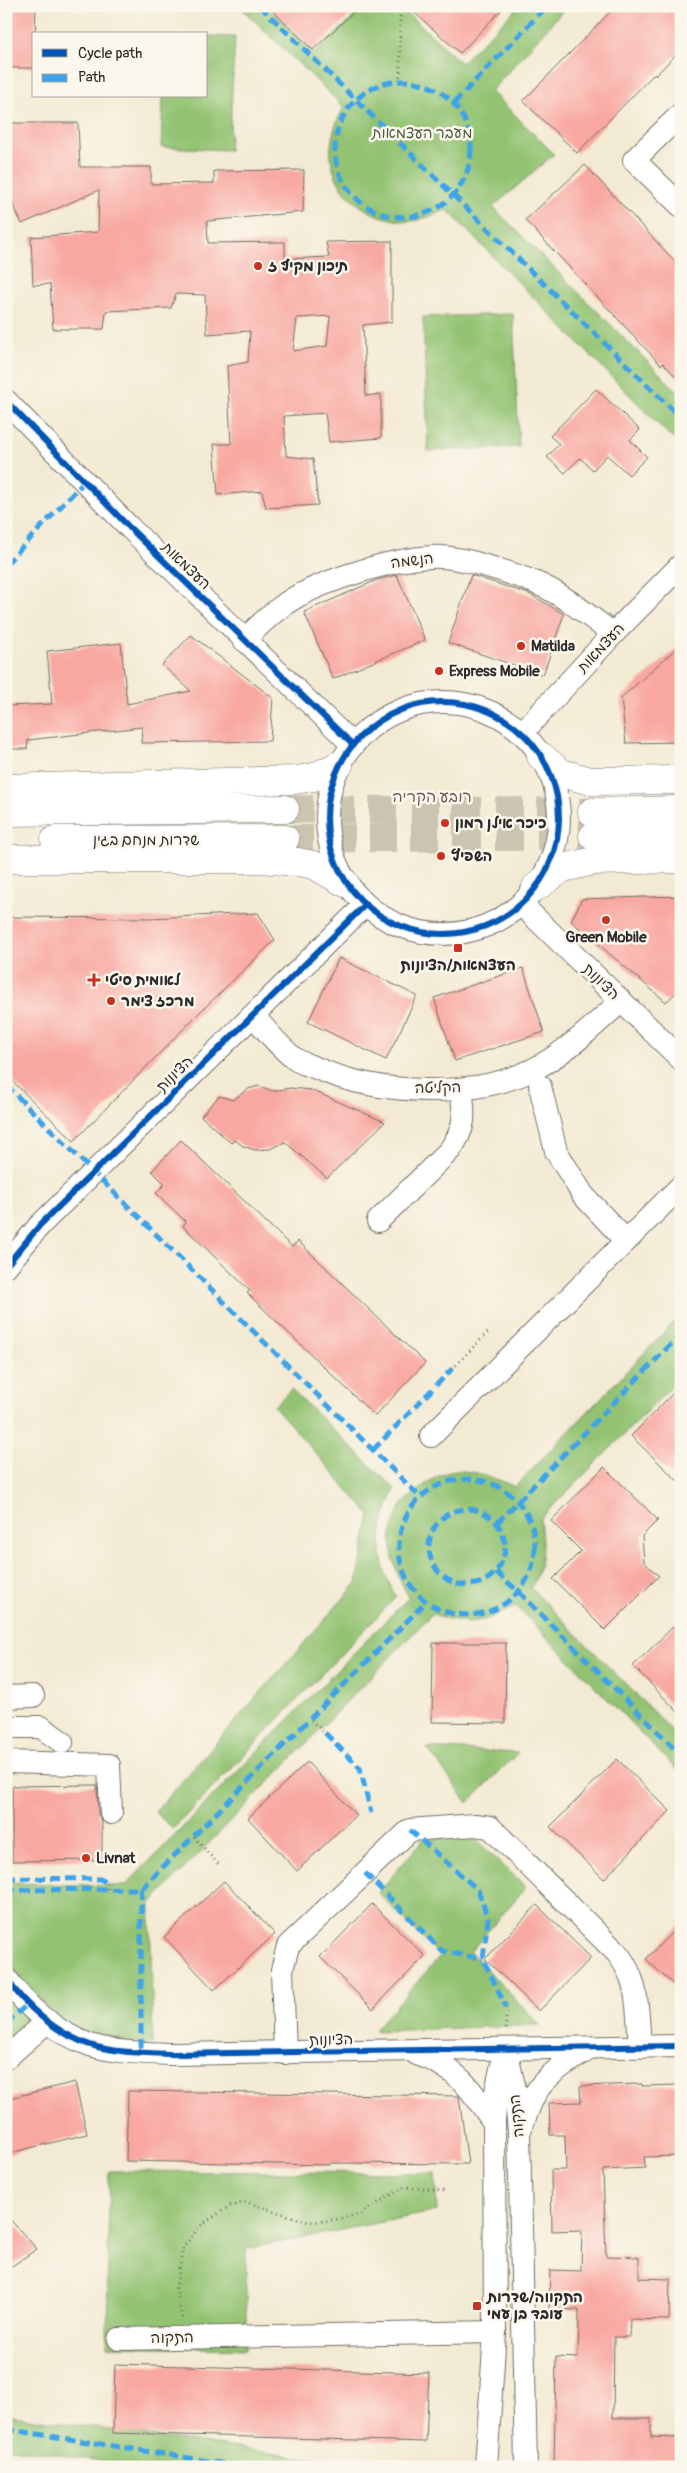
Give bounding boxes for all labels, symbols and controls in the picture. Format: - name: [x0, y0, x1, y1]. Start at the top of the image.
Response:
- legend: [32, 32, 208, 98]
- text: Cycle path: [78, 44, 142, 63]
- text: Path: [78, 68, 105, 87]
- park label: מעבר העצמאות: [371, 124, 472, 143]
- place label: תיכון מקיף ז: [268, 257, 348, 276]
- marker: תיכון מקיף ז: [252, 260, 264, 272]
- street label: העצמאות: [157, 537, 215, 594]
- street label: הנשמה: [390, 549, 434, 573]
- street label: העצמאות: [573, 619, 629, 678]
- place label: Matilda: [531, 637, 575, 656]
- marker: Matilda: [515, 640, 527, 652]
- place label: Express Mobile: [449, 662, 540, 681]
- marker: Express Mobile: [433, 665, 445, 677]
- district label: רובע הקריה: [392, 787, 472, 807]
- place label: כיכר אילן רמון: [455, 814, 547, 833]
- marker: כיכר אילן רמון: [439, 817, 451, 829]
- street label: שדרות מנחם בגין: [93, 831, 199, 850]
- place label: השפיץ: [451, 847, 493, 866]
- marker: השפיץ: [435, 850, 447, 862]
- marker: Green Mobile: [600, 914, 612, 926]
- place label: Green Mobile: [565, 928, 647, 947]
- marker: העצמאות/הציונות: [452, 942, 464, 954]
- place label: העצמאות/הציונות: [400, 956, 516, 975]
- street label: הציונות: [578, 960, 624, 1004]
- place label: לאומית סיטי: [105, 971, 181, 990]
- marker: לאומית סיטי: [87, 973, 101, 987]
- place label: מרכז צימר: [121, 992, 195, 1011]
- marker: מרכז צימר: [105, 995, 117, 1007]
- street label: הציונות: [152, 1052, 198, 1096]
- street label: הקליטה: [415, 1078, 461, 1098]
- place label: Livnat: [96, 1849, 136, 1868]
- marker: Livnat: [80, 1852, 92, 1864]
- street label: הציונות: [309, 2030, 353, 2050]
- street label: התקוה: [505, 2094, 529, 2138]
- place label: התקווה/שדרות עובד בן עמי: [485, 2288, 583, 2324]
- marker: התקווה/שדרות עובד בן עמי: [471, 2300, 483, 2312]
- street label: התקוה: [150, 2328, 194, 2348]

